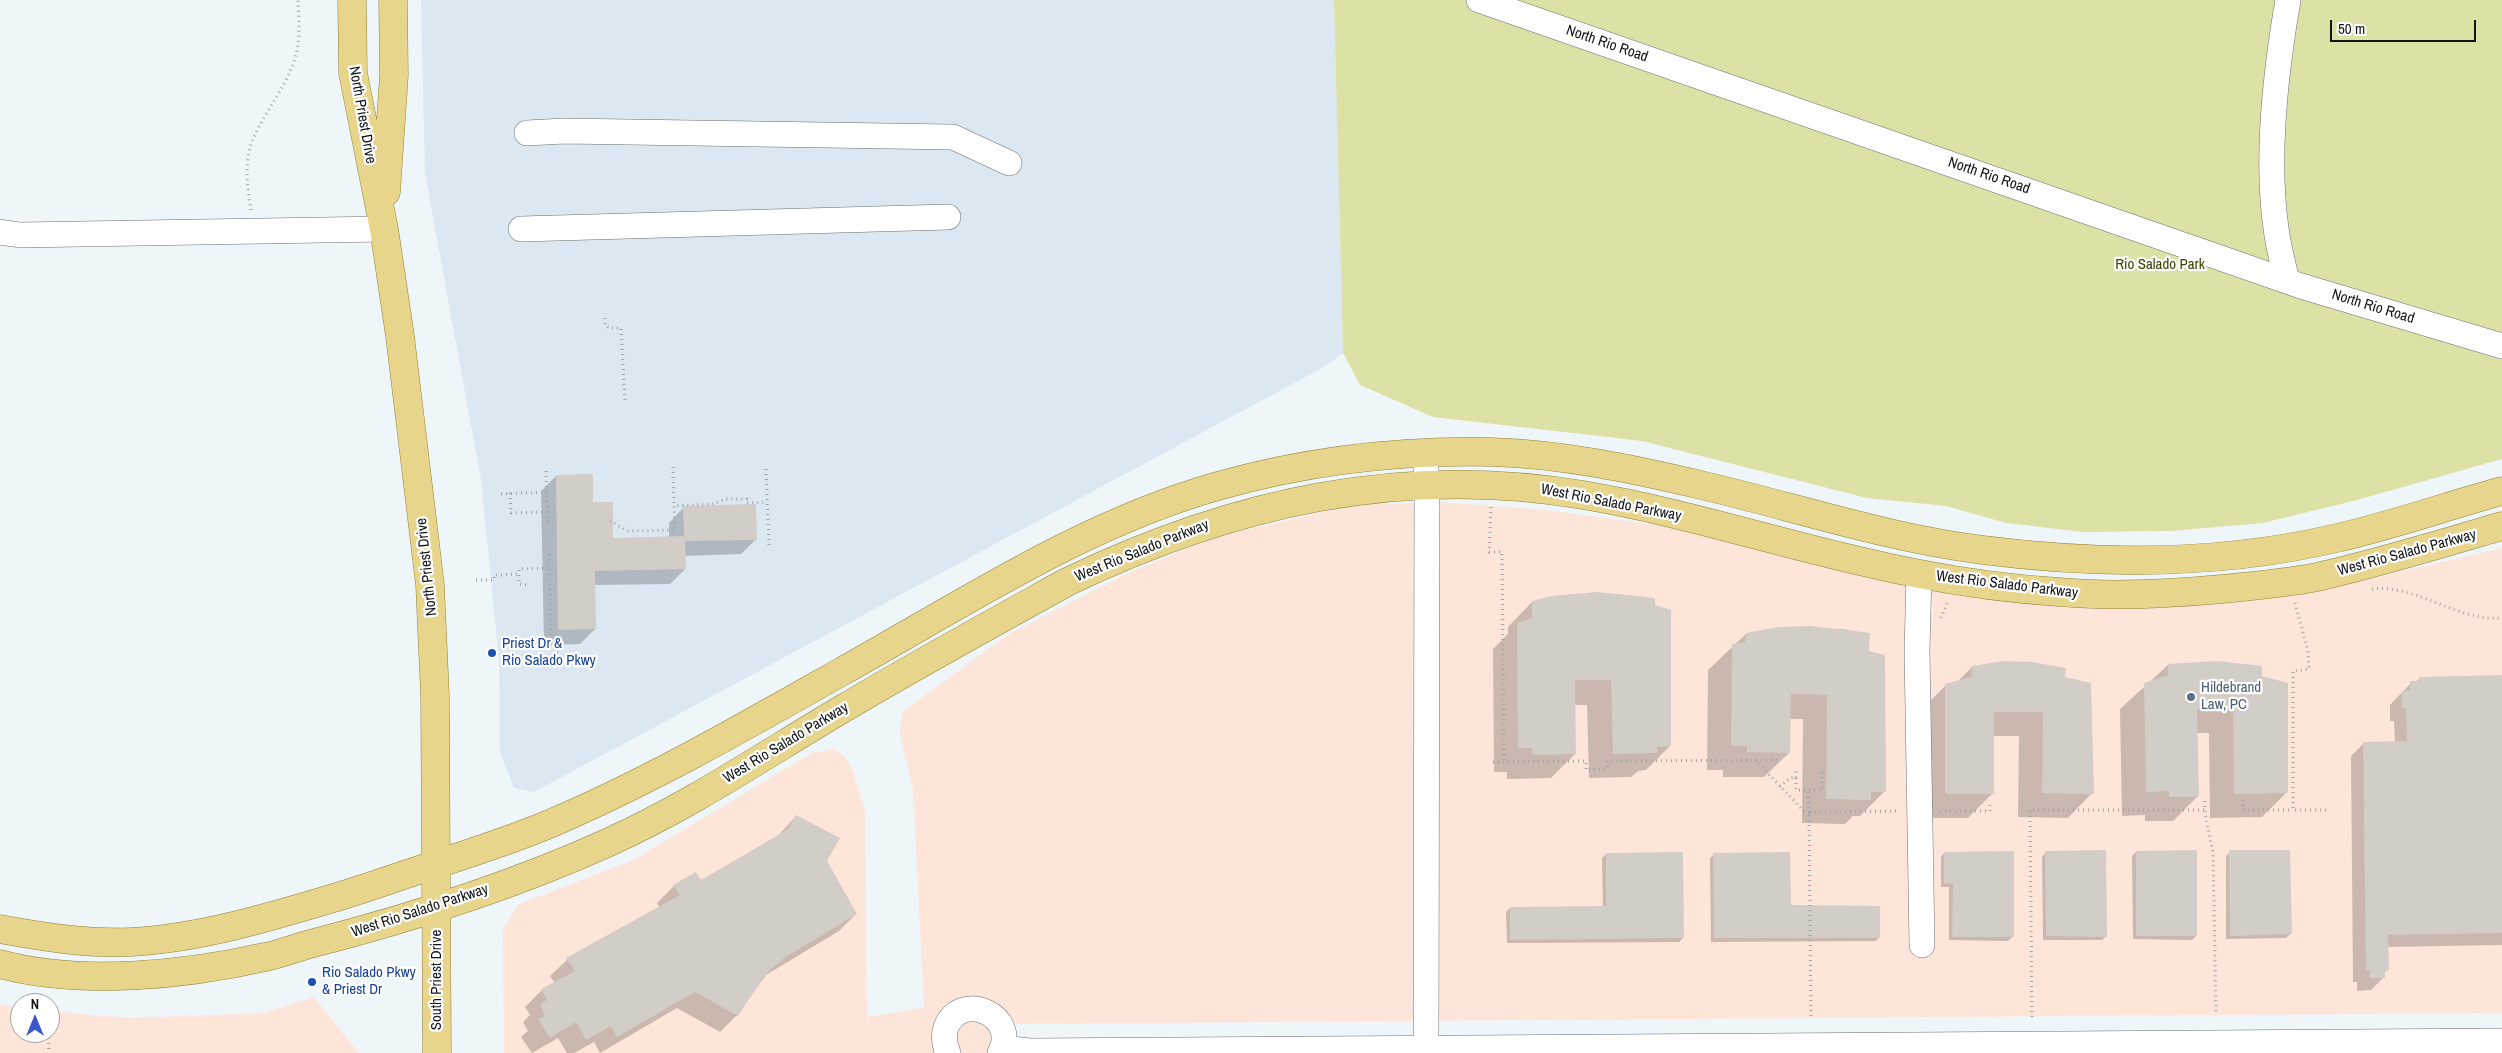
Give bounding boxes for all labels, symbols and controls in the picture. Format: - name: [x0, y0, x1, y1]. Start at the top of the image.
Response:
- scale bar: [2332, 10, 2478, 42]
- text: 50 m: [2338, 18, 2365, 39]
- street label: North Rio Road: [1564, 22, 1650, 66]
- street label: North Priest Drive: [345, 65, 379, 165]
- street label: North Rio Road: [1946, 154, 2032, 198]
- park label: Rio Salado Park: [2115, 256, 2205, 274]
- street label: North Rio Road: [2330, 286, 2416, 328]
- street label: West Rio Salado Parkway: [1539, 481, 1683, 525]
- street label: West Rio Salado Parkway: [1072, 516, 1212, 586]
- street label: North Priest Drive: [413, 517, 441, 617]
- street label: West Rio Salado Parkway: [2336, 526, 2478, 580]
- street label: West Rio Salado Parkway: [1935, 567, 2079, 603]
- place label: Priest Dr & Rio Salado Pkwy: [502, 635, 596, 670]
- marker: Priest Dr & Rio Salado Pkwy: [486, 647, 498, 659]
- place label: Hildebrand Law, PC: [2201, 679, 2261, 714]
- marker: Hildebrand Law, PC: [2185, 691, 2197, 703]
- street label: West Rio Salado Parkway: [720, 699, 852, 787]
- street label: West Rio Salado Parkway: [349, 880, 491, 942]
- street label: South Priest Drive: [428, 930, 446, 1030]
- place label: Rio Salado Pkwy & Priest Dr: [322, 964, 416, 999]
- marker: Rio Salado Pkwy & Priest Dr: [306, 976, 318, 988]
- north arrow: [10, 993, 60, 1043]
- text: N: [31, 995, 39, 1013]

